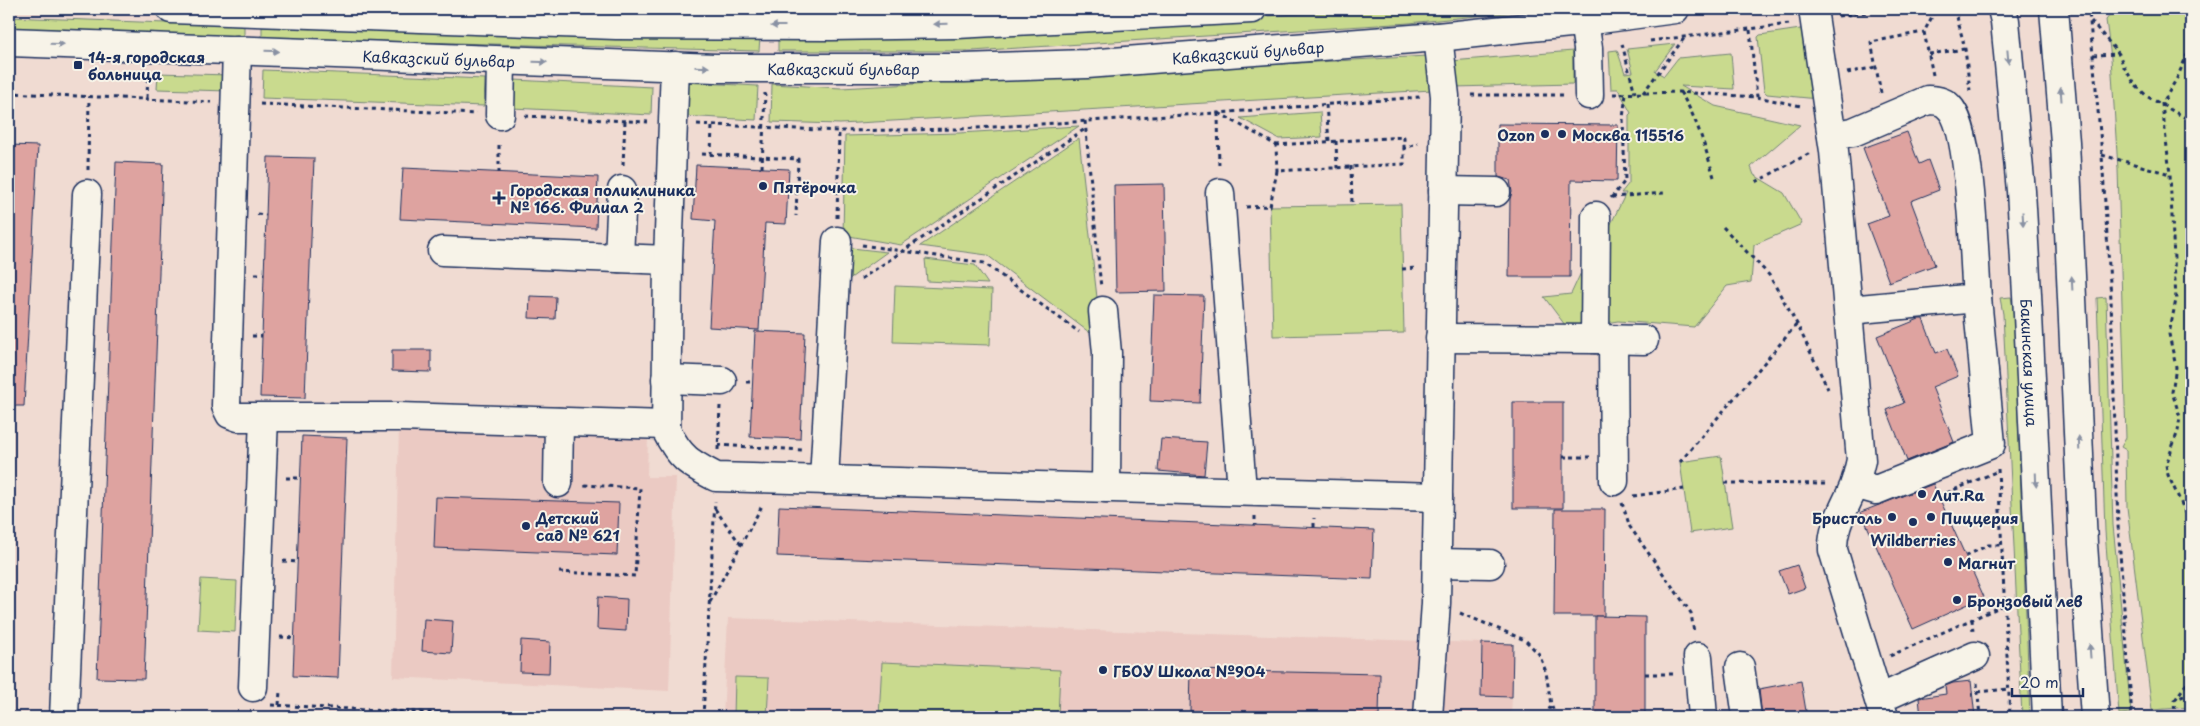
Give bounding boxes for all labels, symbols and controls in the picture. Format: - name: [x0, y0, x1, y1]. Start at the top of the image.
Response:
- one-way arrow: [933, 20, 949, 28]
- one-way arrow: [770, 22, 786, 30]
- street label: Кавказский бульвар: [1171, 34, 1325, 69]
- one-way arrow: [50, 40, 66, 48]
- street label: Кавказский бульвар: [362, 44, 515, 72]
- place label: 14-я городская больница: [88, 45, 205, 85]
- one-way arrow: [265, 48, 281, 56]
- one-way arrow: [2005, 49, 2013, 65]
- street label: Кавказский бульвар: [767, 57, 920, 80]
- marker: 14-я городская больница: [72, 59, 84, 71]
- one-way arrow: [532, 59, 548, 67]
- one-way arrow: [694, 64, 710, 72]
- one-way arrow: [2057, 85, 2065, 101]
- place label: Ozon: [1497, 123, 1535, 146]
- place label: Москва 115516: [1572, 123, 1685, 146]
- marker: Ozon: [1539, 128, 1551, 140]
- marker: Москва 115516: [1556, 128, 1568, 140]
- place label: Пятёрочка: [773, 175, 857, 198]
- place label: Городская поликлиника № 166. Филиал 2: [510, 178, 696, 218]
- marker: Пятёрочка: [757, 180, 769, 192]
- marker: Городская поликлиника № 166. Филиал 2: [492, 191, 506, 205]
- one-way arrow: [2019, 211, 2027, 227]
- one-way arrow: [2067, 275, 2075, 291]
- street label: Бакинская улица: [2016, 298, 2045, 428]
- one-way arrow: [2075, 435, 2083, 451]
- one-way arrow: [2032, 472, 2040, 488]
- place label: Лит.Ra: [1932, 483, 1986, 506]
- marker: Лит.Ra: [1916, 488, 1928, 500]
- place label: Детский сад № 621: [535, 506, 620, 546]
- place label: Бристоль: [1812, 506, 1882, 529]
- place label: Пиццерия: [1941, 506, 2019, 529]
- marker: Бристоль: [1886, 511, 1898, 523]
- marker: Пиццерия: [1925, 511, 1937, 523]
- marker: Wildberries: [1907, 516, 1919, 528]
- marker: Детский сад № 621: [520, 520, 532, 532]
- place label: Wildberries: [1870, 528, 1956, 551]
- place label: Магнит: [1958, 551, 2016, 574]
- marker: Магнит: [1942, 556, 1954, 568]
- place label: Бронзовый лев: [1967, 589, 2083, 612]
- marker: Бронзовый лев: [1951, 594, 1963, 606]
- one-way arrow: [2086, 643, 2094, 659]
- place label: ГБОУ Школа №904: [1113, 659, 1265, 682]
- marker: ГБОУ Школа №904: [1097, 664, 1109, 676]
- scale bar: [2012, 666, 2084, 698]
- text: 20 m: [2020, 670, 2059, 693]

